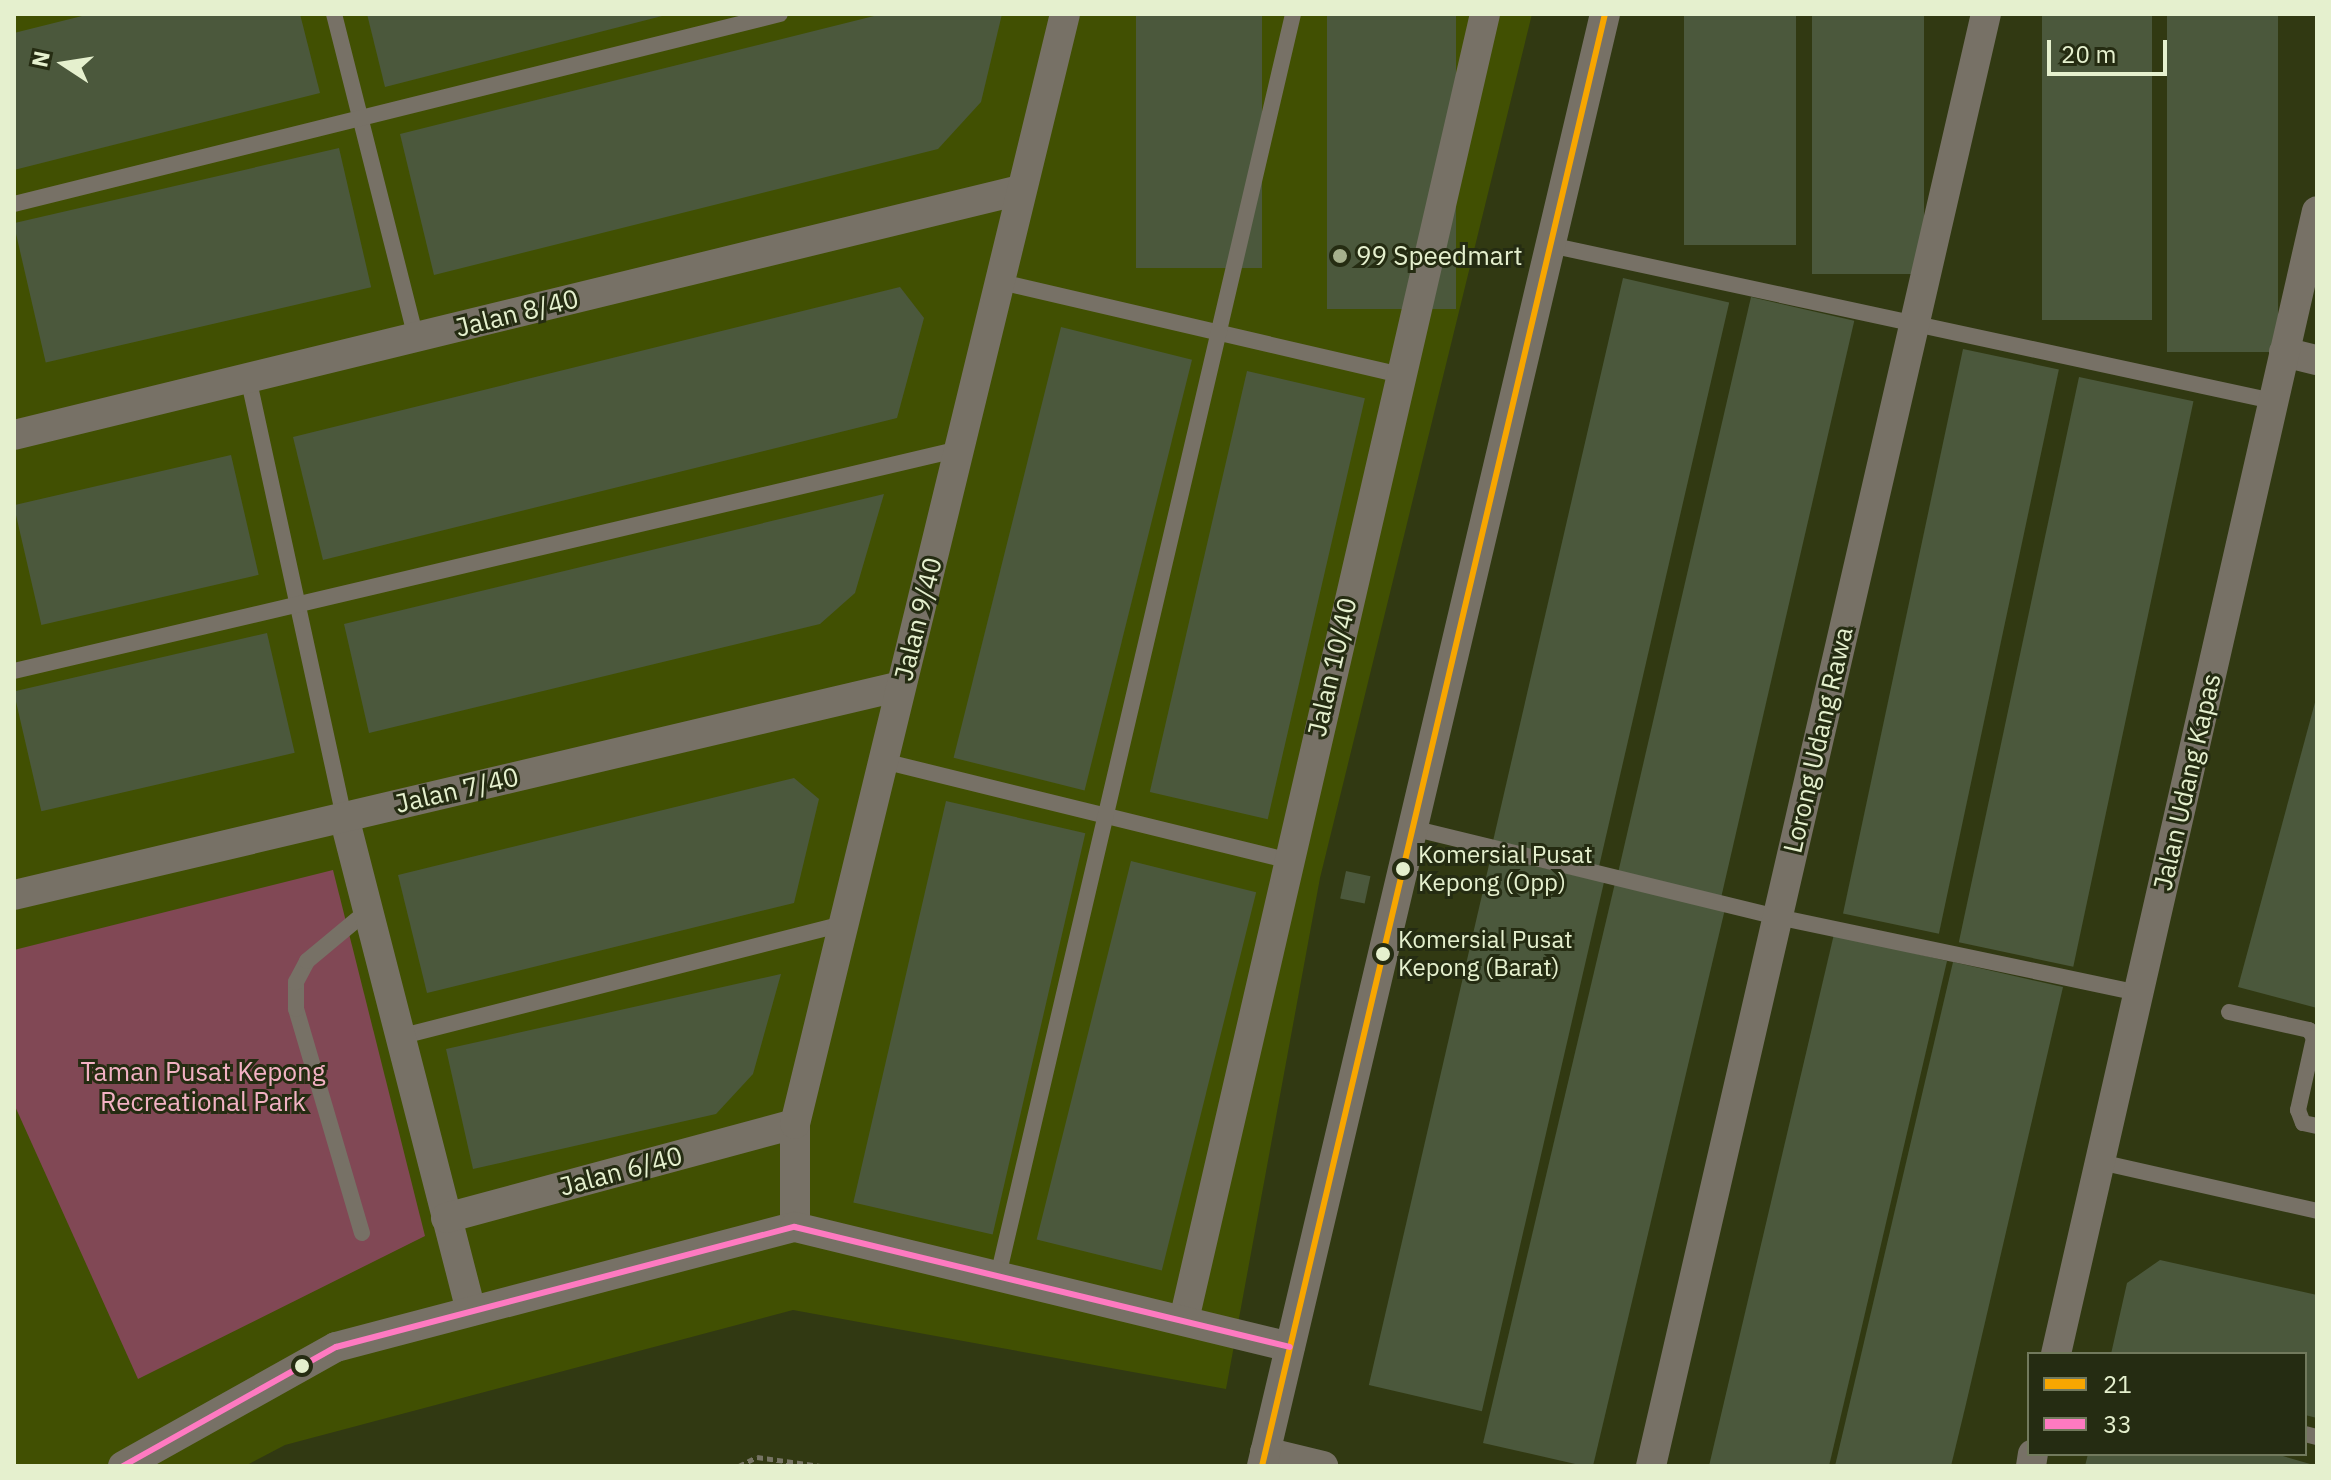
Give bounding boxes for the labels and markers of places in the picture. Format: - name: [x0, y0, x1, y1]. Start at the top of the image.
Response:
- place label: 99 Speedmart: [1356, 240, 1523, 272]
- marker: 99 Speedmart: [1331, 247, 1349, 265]
- place label: Komersial Pusat Kepong (Opp): [1418, 841, 1593, 897]
- marker: Komersial Pusat Kepong (Opp): [1395, 861, 1411, 877]
- place label: Komersial Pusat Kepong (Barat): [1398, 926, 1573, 982]
- marker: Komersial Pusat Kepong (Barat): [1375, 946, 1391, 962]
- unlabelled marker: [294, 1358, 310, 1374]

